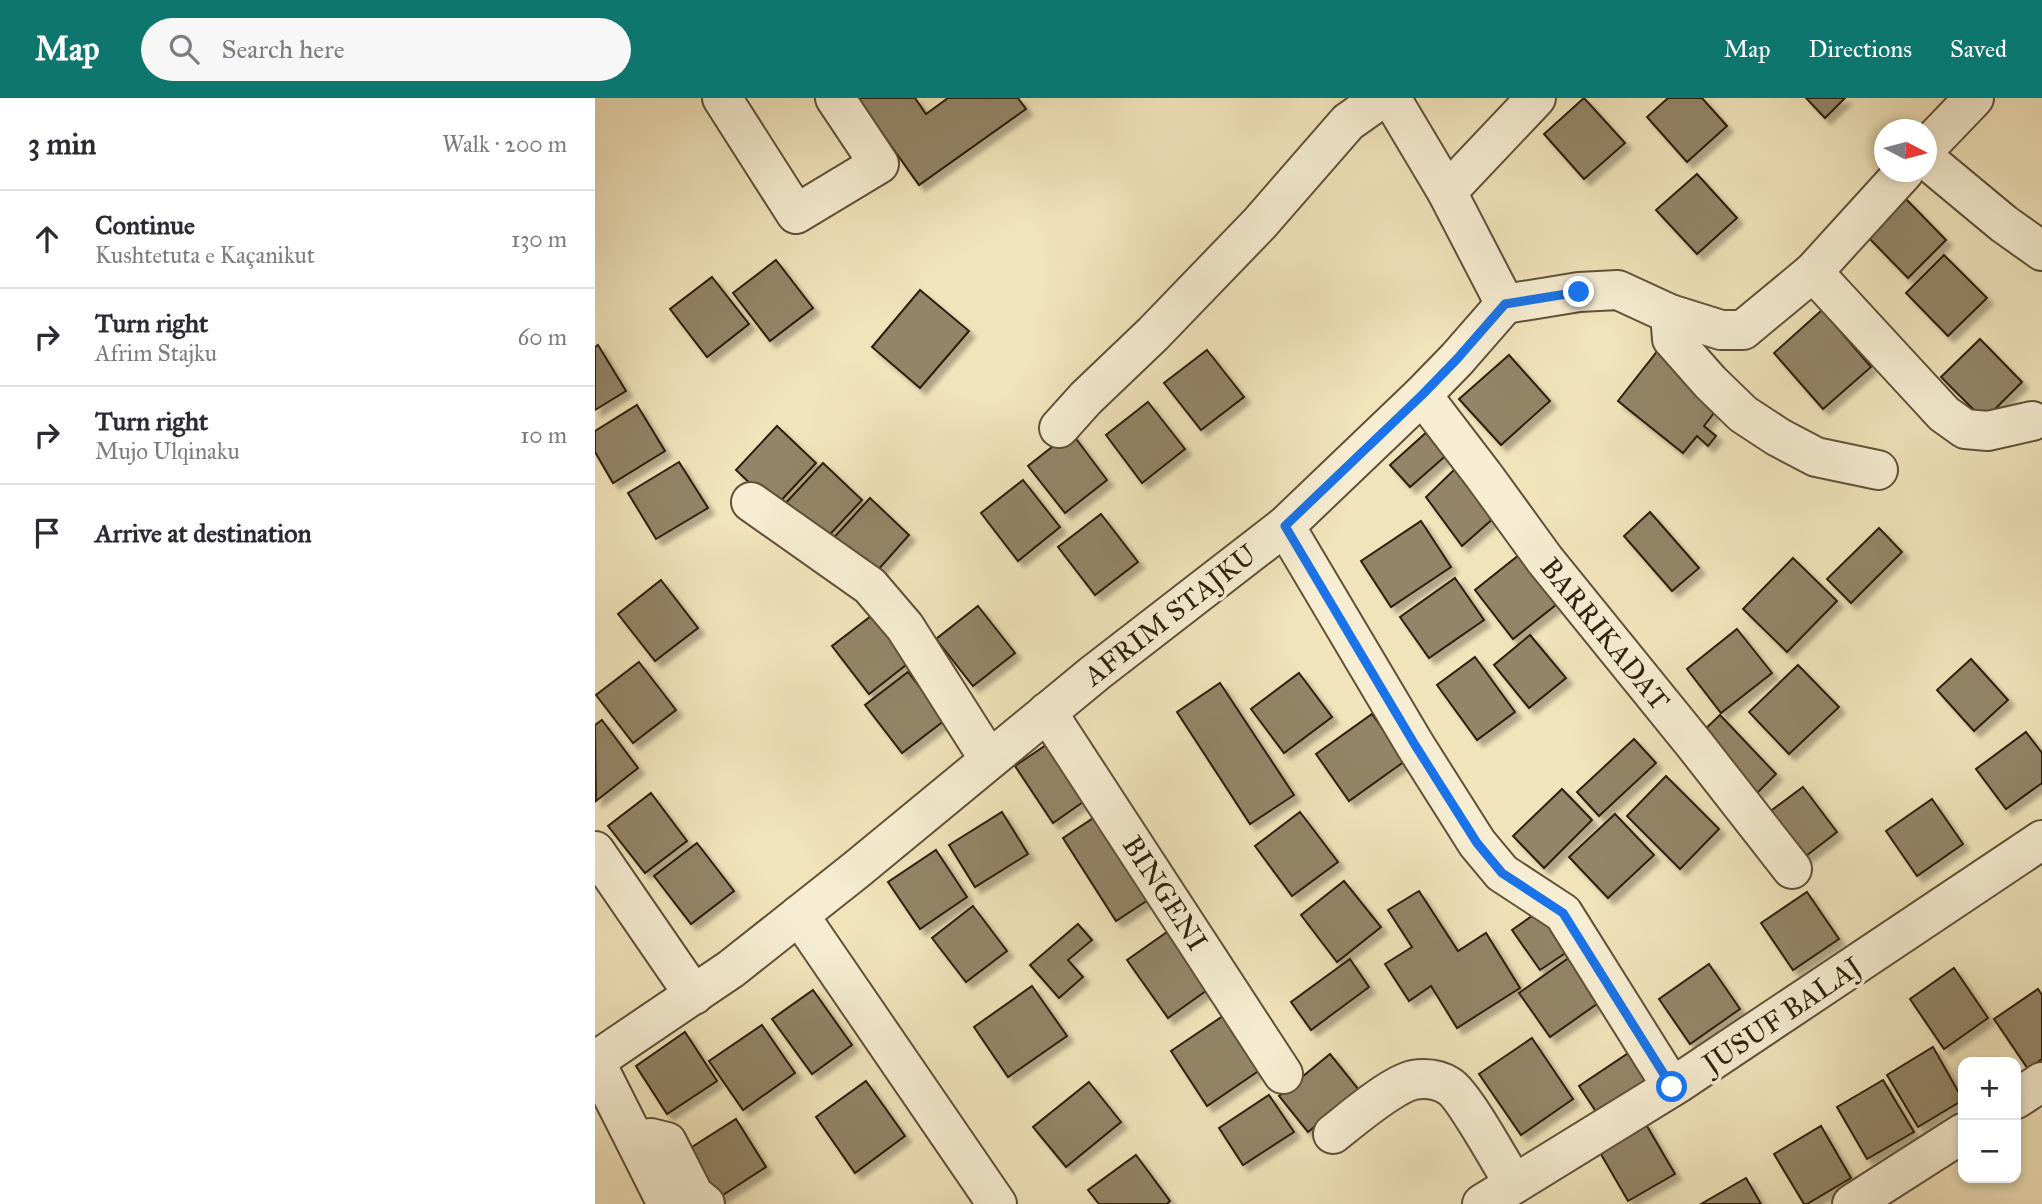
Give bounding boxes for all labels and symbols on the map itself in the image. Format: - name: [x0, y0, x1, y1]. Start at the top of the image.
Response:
- north arrow: [1874, 119, 1937, 182]
- route end: [1563, 276, 1594, 307]
- street label: AFRIM STAJKU: [1076, 536, 1264, 694]
- street label: BARRIKADAT: [1533, 551, 1677, 717]
- street label: BINGENI: [1115, 829, 1215, 957]
- street label: JUSUF BALAJ: [1693, 949, 1868, 1083]
- route start: [1656, 1071, 1687, 1102]

